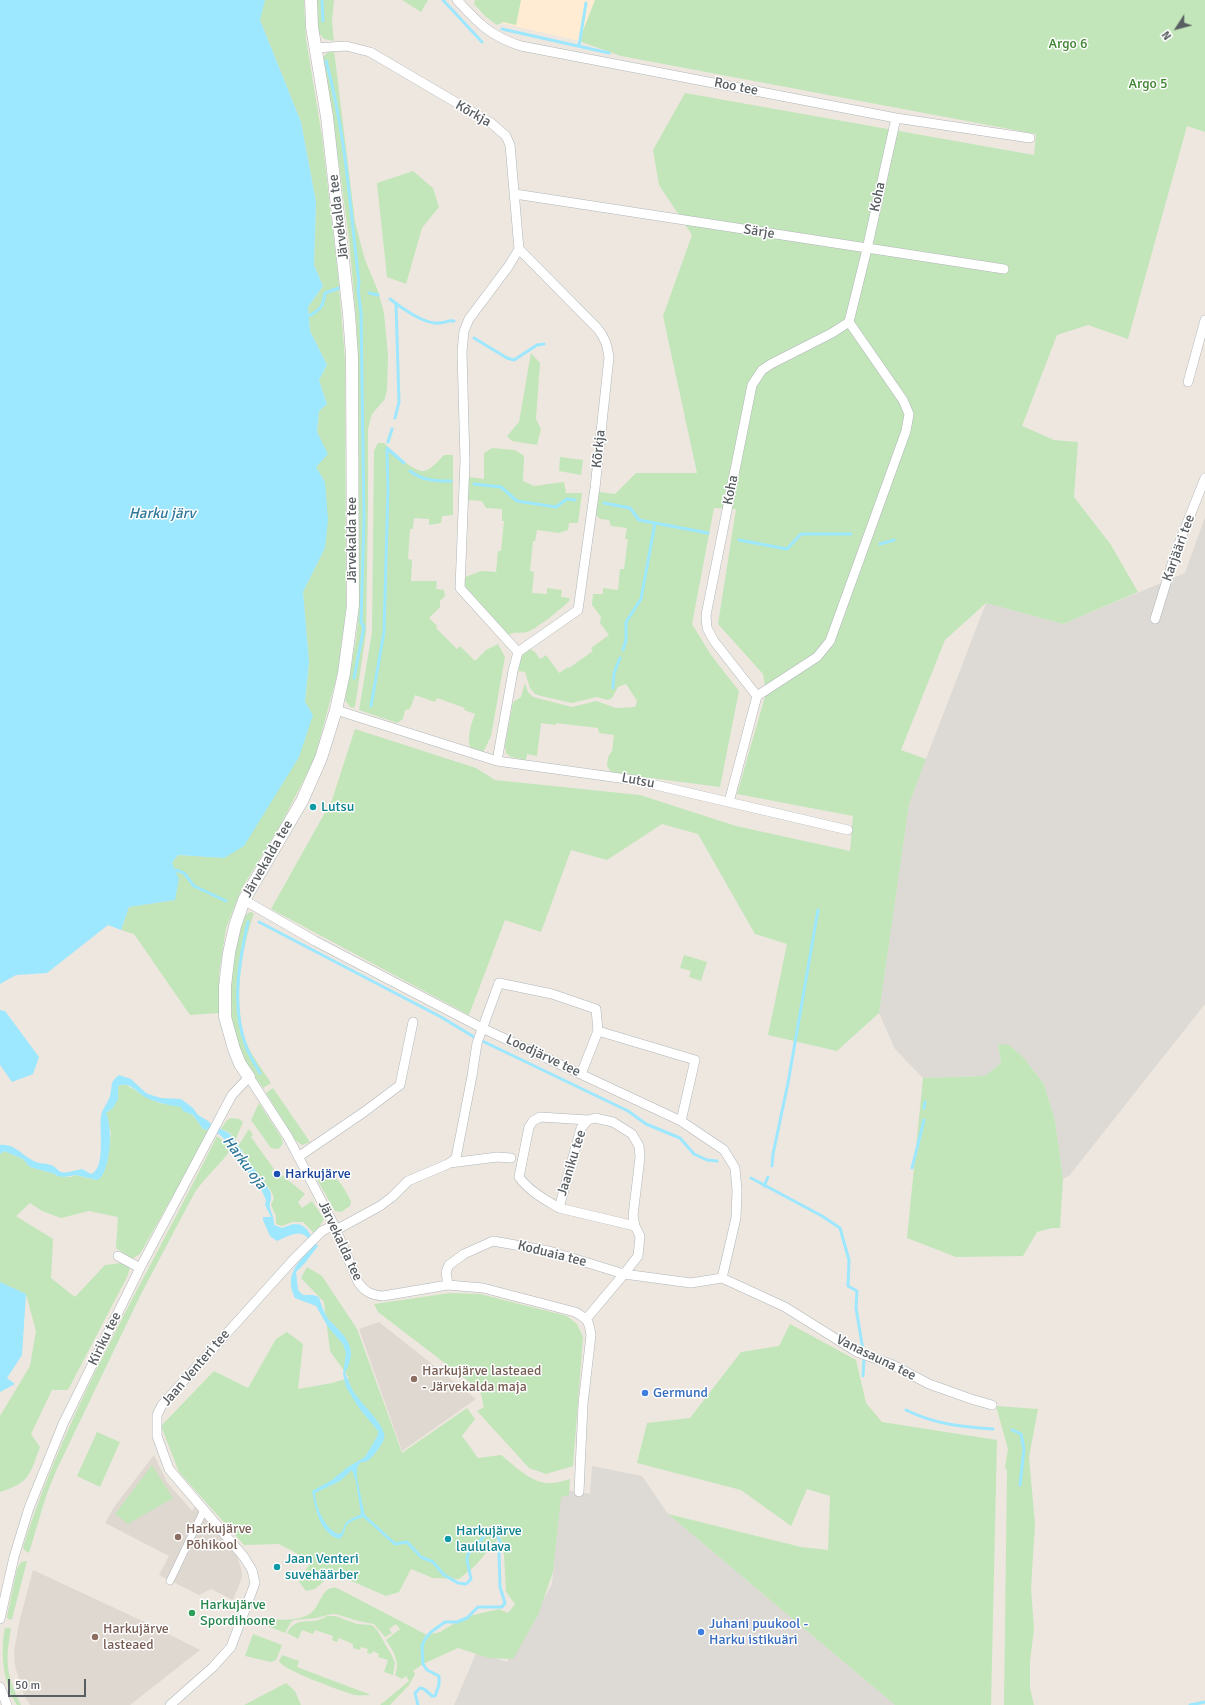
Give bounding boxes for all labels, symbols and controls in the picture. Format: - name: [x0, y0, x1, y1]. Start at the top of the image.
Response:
- north arrow: [1157, 8, 1197, 48]
- text: N: [1159, 28, 1174, 42]
- park label: Argo 6: [1049, 36, 1087, 52]
- street label: Roo tee: [712, 74, 760, 100]
- park label: Argo 5: [1129, 76, 1167, 92]
- street label: Kõrkja: [452, 97, 494, 131]
- street label: Järvekalda tee: [325, 173, 353, 261]
- street label: Koha: [867, 181, 889, 213]
- street label: Särje: [742, 221, 776, 243]
- street label: Kõrkja: [589, 429, 609, 469]
- street label: Koha: [720, 474, 742, 506]
- street label: Järvekalda tee: [344, 497, 360, 583]
- water label: Harku järv: [129, 505, 195, 523]
- street label: Karjääri tee: [1159, 512, 1199, 584]
- street label: Lutsu: [620, 770, 656, 792]
- place label: Lutsu: [321, 799, 354, 815]
- marker: Lutsu: [308, 802, 318, 812]
- street label: Järvekalda tee: [239, 817, 297, 901]
- street label: Loodjärve tee: [503, 1031, 583, 1081]
- street label: Jaaniku tee: [554, 1128, 590, 1198]
- water label: Harku oja: [218, 1133, 270, 1193]
- place label: Harkujärve: [285, 1166, 351, 1182]
- marker: Harkujärve: [272, 1169, 282, 1179]
- street label: Järvekalda tee: [314, 1198, 366, 1284]
- street label: Koduaia tee: [516, 1237, 588, 1271]
- street label: Kiriku tee: [85, 1309, 125, 1369]
- street label: Jaan Venteri tee: [158, 1326, 234, 1410]
- street label: Vanasauna tee: [833, 1331, 919, 1385]
- place label: Harkujärve lasteaed - Järvekalda maja: [422, 1363, 542, 1396]
- marker: Harkujärve lasteaed - Järvekalda maja: [409, 1374, 419, 1384]
- place label: Germund: [653, 1385, 708, 1401]
- marker: Germund: [640, 1388, 650, 1398]
- place label: Harkujärve Põhikool: [186, 1521, 252, 1554]
- place label: Harkujärve laululava: [456, 1523, 522, 1556]
- marker: Harkujärve Põhikool: [173, 1532, 183, 1542]
- marker: Harkujärve laululava: [443, 1534, 453, 1544]
- place label: Jaan Venteri suvehäärber: [285, 1551, 359, 1584]
- marker: Jaan Venteri suvehäärber: [272, 1562, 282, 1572]
- place label: Harkujärve Spordihoone: [200, 1597, 275, 1630]
- marker: Harkujärve Spordihoone: [187, 1608, 197, 1618]
- place label: Juhani puukool - Harku istikuäri: [709, 1616, 808, 1648]
- place label: Harkujärve lasteaed: [103, 1621, 169, 1654]
- marker: Juhani puukool - Harku istikuäri: [696, 1627, 706, 1637]
- marker: Harkujärve lasteaed: [90, 1632, 100, 1642]
- scale bar: [10, 1671, 88, 1697]
- text: 50 m: [15, 1678, 40, 1693]

